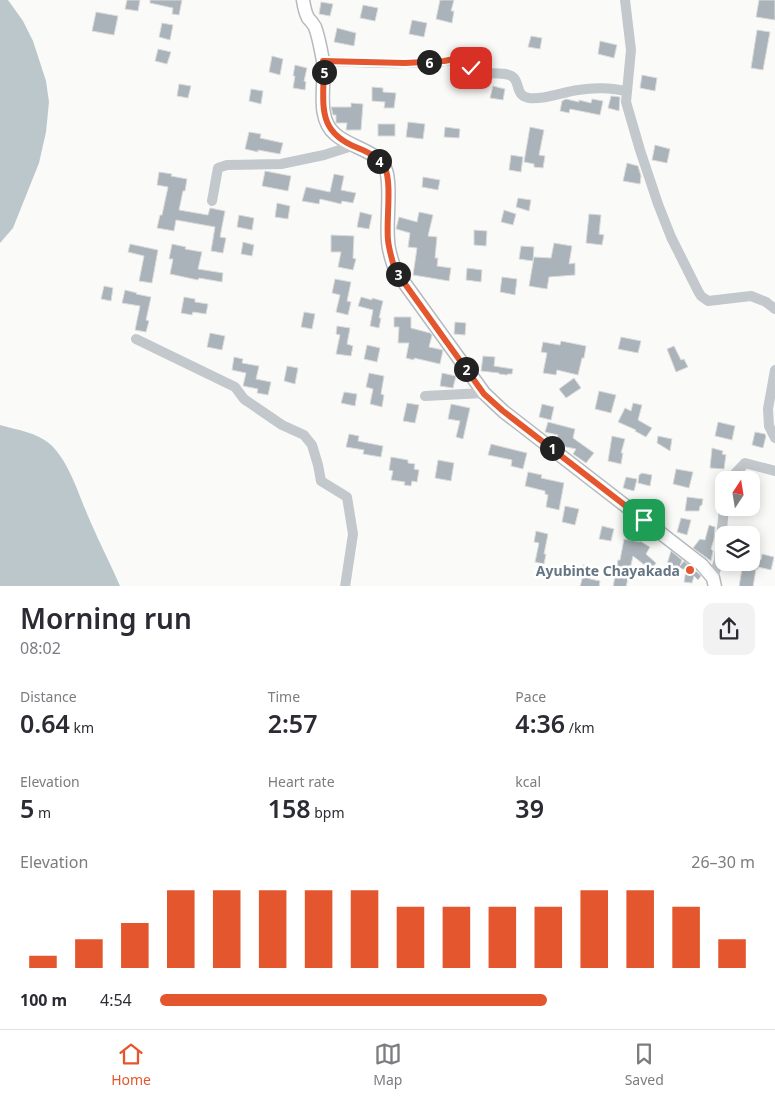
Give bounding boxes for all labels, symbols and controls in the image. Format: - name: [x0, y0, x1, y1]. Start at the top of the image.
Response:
- pin: [450, 47, 492, 89]
- pin: 6: [416, 50, 442, 74]
- text: 6: [425, 53, 434, 72]
- icon: check: [457, 54, 485, 82]
- pin: 5: [312, 60, 336, 84]
- text: 5: [320, 63, 329, 82]
- pin: 4: [366, 148, 392, 174]
- text: 4: [375, 152, 384, 171]
- pin: 3: [386, 262, 410, 286]
- text: 3: [394, 265, 403, 284]
- pin: 2: [454, 356, 478, 382]
- text: 2: [462, 360, 471, 379]
- pin: 1: [540, 436, 564, 460]
- text: 1: [548, 439, 557, 458]
- north arrow: [715, 471, 760, 516]
- map controls: [715, 471, 760, 571]
- pin: [623, 499, 665, 541]
- icon: arrive: [630, 506, 658, 534]
- button: layers: [715, 526, 760, 571]
- place label: Ayubinte Chayakada: [536, 561, 680, 580]
- marker: Ayubinte Chayakada: [684, 564, 696, 576]
- text: Morning run: [20, 599, 192, 637]
- button: share: [703, 603, 755, 655]
- text: 08:02: [20, 637, 61, 659]
- text: Distance: [20, 687, 77, 706]
- text: Time: [268, 687, 300, 706]
- text: Pace: [515, 687, 546, 706]
- text: 0.64: [20, 706, 70, 740]
- text: 2:57: [268, 706, 317, 740]
- text: 4:36: [515, 706, 565, 740]
- text: km: [70, 718, 94, 737]
- text: /km: [565, 718, 595, 737]
- text: Elevation: [20, 772, 80, 791]
- text: Heart rate: [268, 772, 335, 791]
- text: kcal: [515, 772, 541, 791]
- text: 5: [20, 791, 34, 825]
- text: 158: [268, 791, 311, 825]
- text: 39: [515, 791, 544, 825]
- text: m: [34, 803, 51, 822]
- text: bpm: [311, 803, 345, 822]
- text: Elevation: [20, 851, 88, 873]
- text: 26–30 m: [691, 851, 755, 873]
- text: 100 m: [20, 989, 67, 1011]
- text: 4:54: [100, 989, 132, 1011]
- tab: Home: [111, 1040, 151, 1089]
- tab: Map: [373, 1040, 402, 1089]
- tab: Saved: [625, 1040, 664, 1089]

